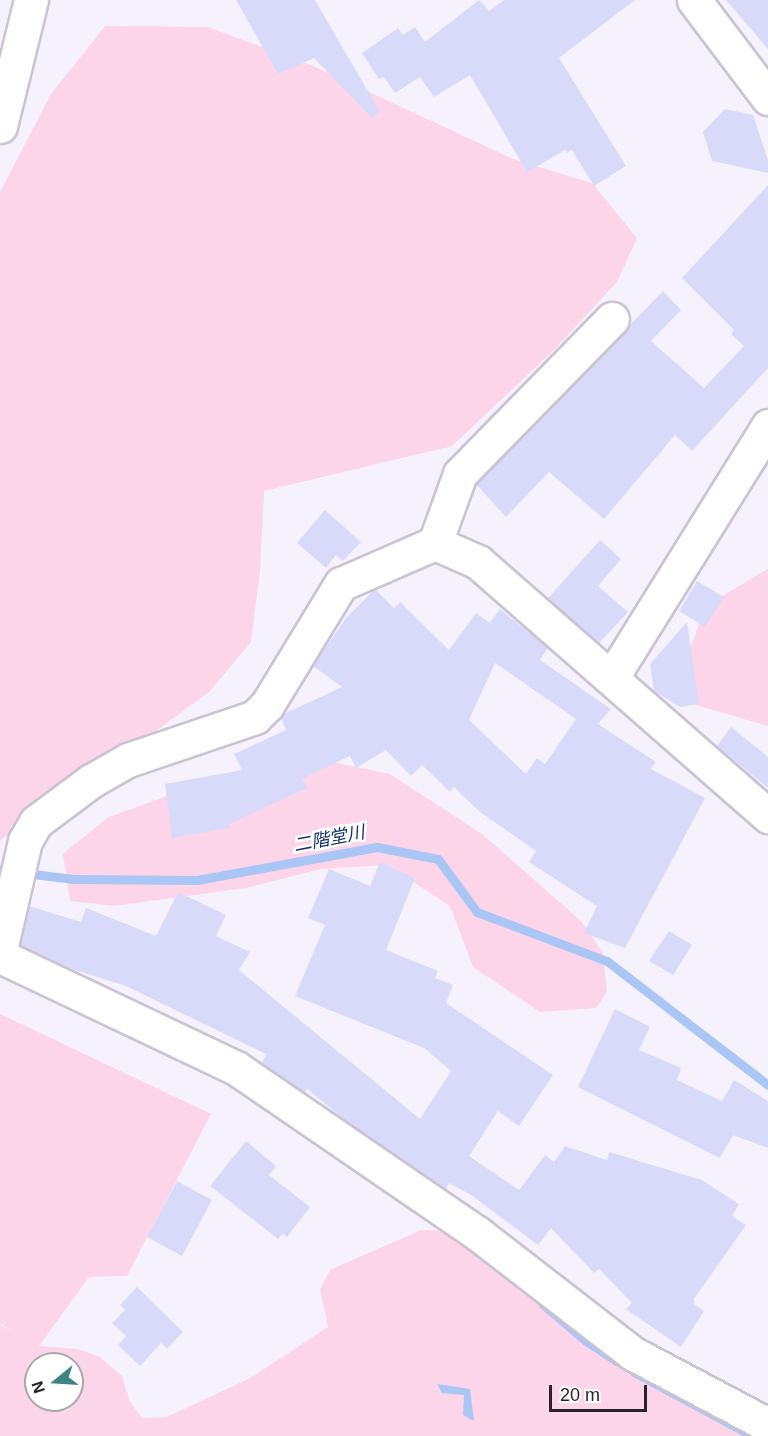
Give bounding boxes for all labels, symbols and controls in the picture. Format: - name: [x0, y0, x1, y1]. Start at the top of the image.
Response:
- water label: 二階堂川: [292, 822, 366, 856]
- north arrow: [24, 1352, 84, 1412]
- scale bar: [552, 1373, 650, 1411]
- text: N: [28, 1379, 48, 1395]
- text: 20 m: [560, 1385, 600, 1405]

